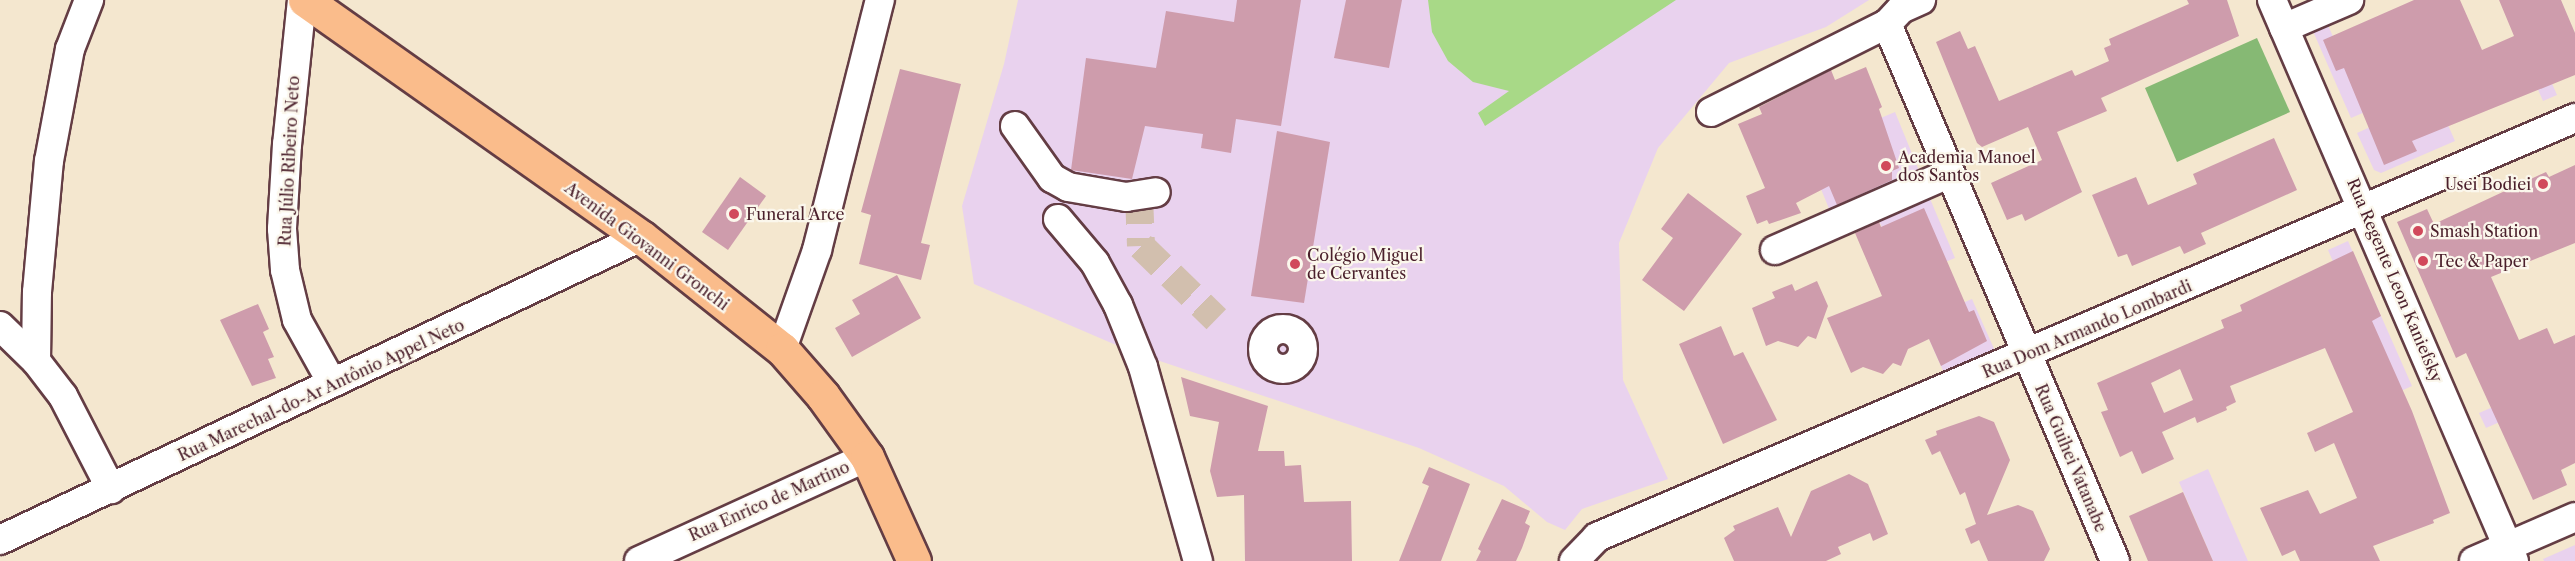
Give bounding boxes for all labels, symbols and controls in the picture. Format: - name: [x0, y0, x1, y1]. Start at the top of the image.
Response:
- street label: Rua Júlio Ribeiro Neto: [275, 75, 303, 247]
- place label: Academia Manoel dos Santos: [1898, 147, 2036, 185]
- marker: Academia Manoel dos Santos: [1879, 159, 1893, 173]
- place label: Usei Bodiei: [2445, 174, 2531, 194]
- street label: Rua Regente Leon Kaniefsky: [2343, 175, 2447, 385]
- marker: Usei Bodiei: [2536, 177, 2550, 191]
- street label: Avenida Giovanni Gronchi: [561, 178, 733, 314]
- place label: Funeral Arce: [746, 204, 845, 224]
- marker: Funeral Arce: [727, 207, 741, 221]
- place label: Smash Station: [2430, 221, 2538, 241]
- marker: Smash Station: [2411, 224, 2425, 238]
- place label: Colégio Miguel de Cervantes: [1307, 245, 1423, 283]
- place label: Tec & Paper: [2435, 251, 2529, 271]
- marker: Tec & Paper: [2416, 254, 2430, 268]
- marker: Colégio Miguel de Cervantes: [1288, 257, 1302, 271]
- street label: Rua Dom Armando Lombardi: [1979, 276, 2195, 382]
- street label: Rua Marechal-do-Ar Antônio Appel Neto: [174, 315, 468, 465]
- street label: Rua Guihei Vatanabe: [2031, 381, 2111, 535]
- street label: Rua Enrico de Martino: [686, 457, 852, 545]

